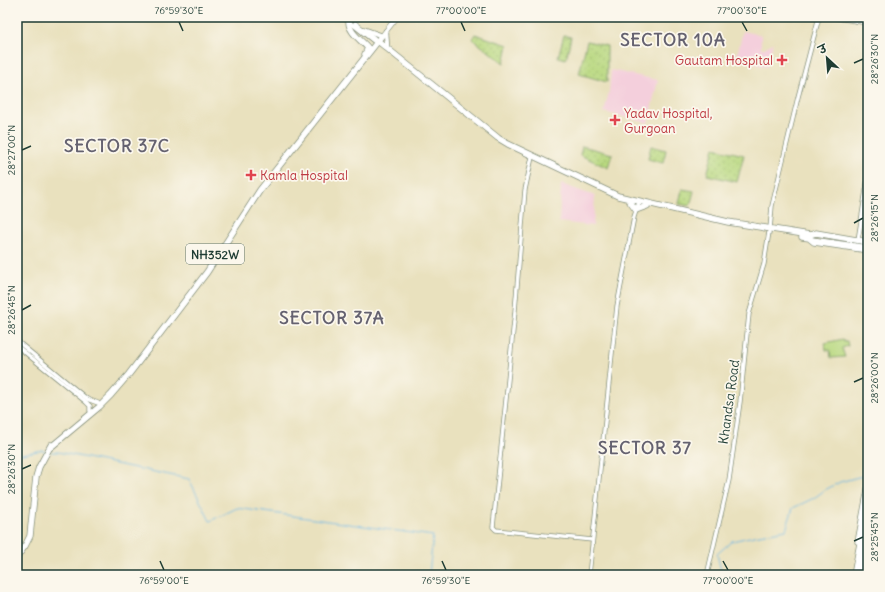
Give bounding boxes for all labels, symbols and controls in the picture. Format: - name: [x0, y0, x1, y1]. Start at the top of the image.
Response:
- text: 76°59'30"E: [155, 4, 204, 17]
- text: 77°00'00"E: [436, 4, 486, 17]
- text: 77°00'30"E: [717, 4, 767, 17]
- district label: SECTOR 10A: [620, 29, 726, 51]
- text: 28°26'30"N: [868, 34, 881, 84]
- north arrow: [807, 38, 847, 78]
- text: उ: [815, 40, 830, 57]
- place label: Gautam Hospital: [675, 52, 773, 69]
- marker: Gautam Hospital: [776, 54, 788, 66]
- place label: Yadav Hospital, Gurgoan: [624, 105, 712, 137]
- marker: Yadav Hospital, Gurgoan: [609, 114, 621, 126]
- text: 28°27'00"N: [5, 125, 18, 175]
- district label: SECTOR 37C: [64, 135, 170, 157]
- place label: Kamla Hospital: [260, 167, 348, 184]
- marker: Kamla Hospital: [245, 169, 257, 181]
- text: 28°26'15"N: [868, 194, 881, 242]
- road number: NH352W: [186, 244, 244, 264]
- text: 28°26'45"N: [5, 285, 18, 335]
- district label: SECTOR 37A: [279, 307, 385, 329]
- text: 28°26'00"N: [868, 352, 881, 404]
- street label: Khandsa Road: [715, 358, 743, 445]
- district label: SECTOR 37: [598, 437, 692, 459]
- text: 28°26'30"N: [5, 444, 18, 494]
- text: 28°25'45"N: [868, 512, 881, 562]
- text: 76°59'00"E: [139, 574, 189, 587]
- text: 76°59'30"E: [422, 574, 471, 587]
- text: 77°00'00"E: [703, 574, 753, 587]

